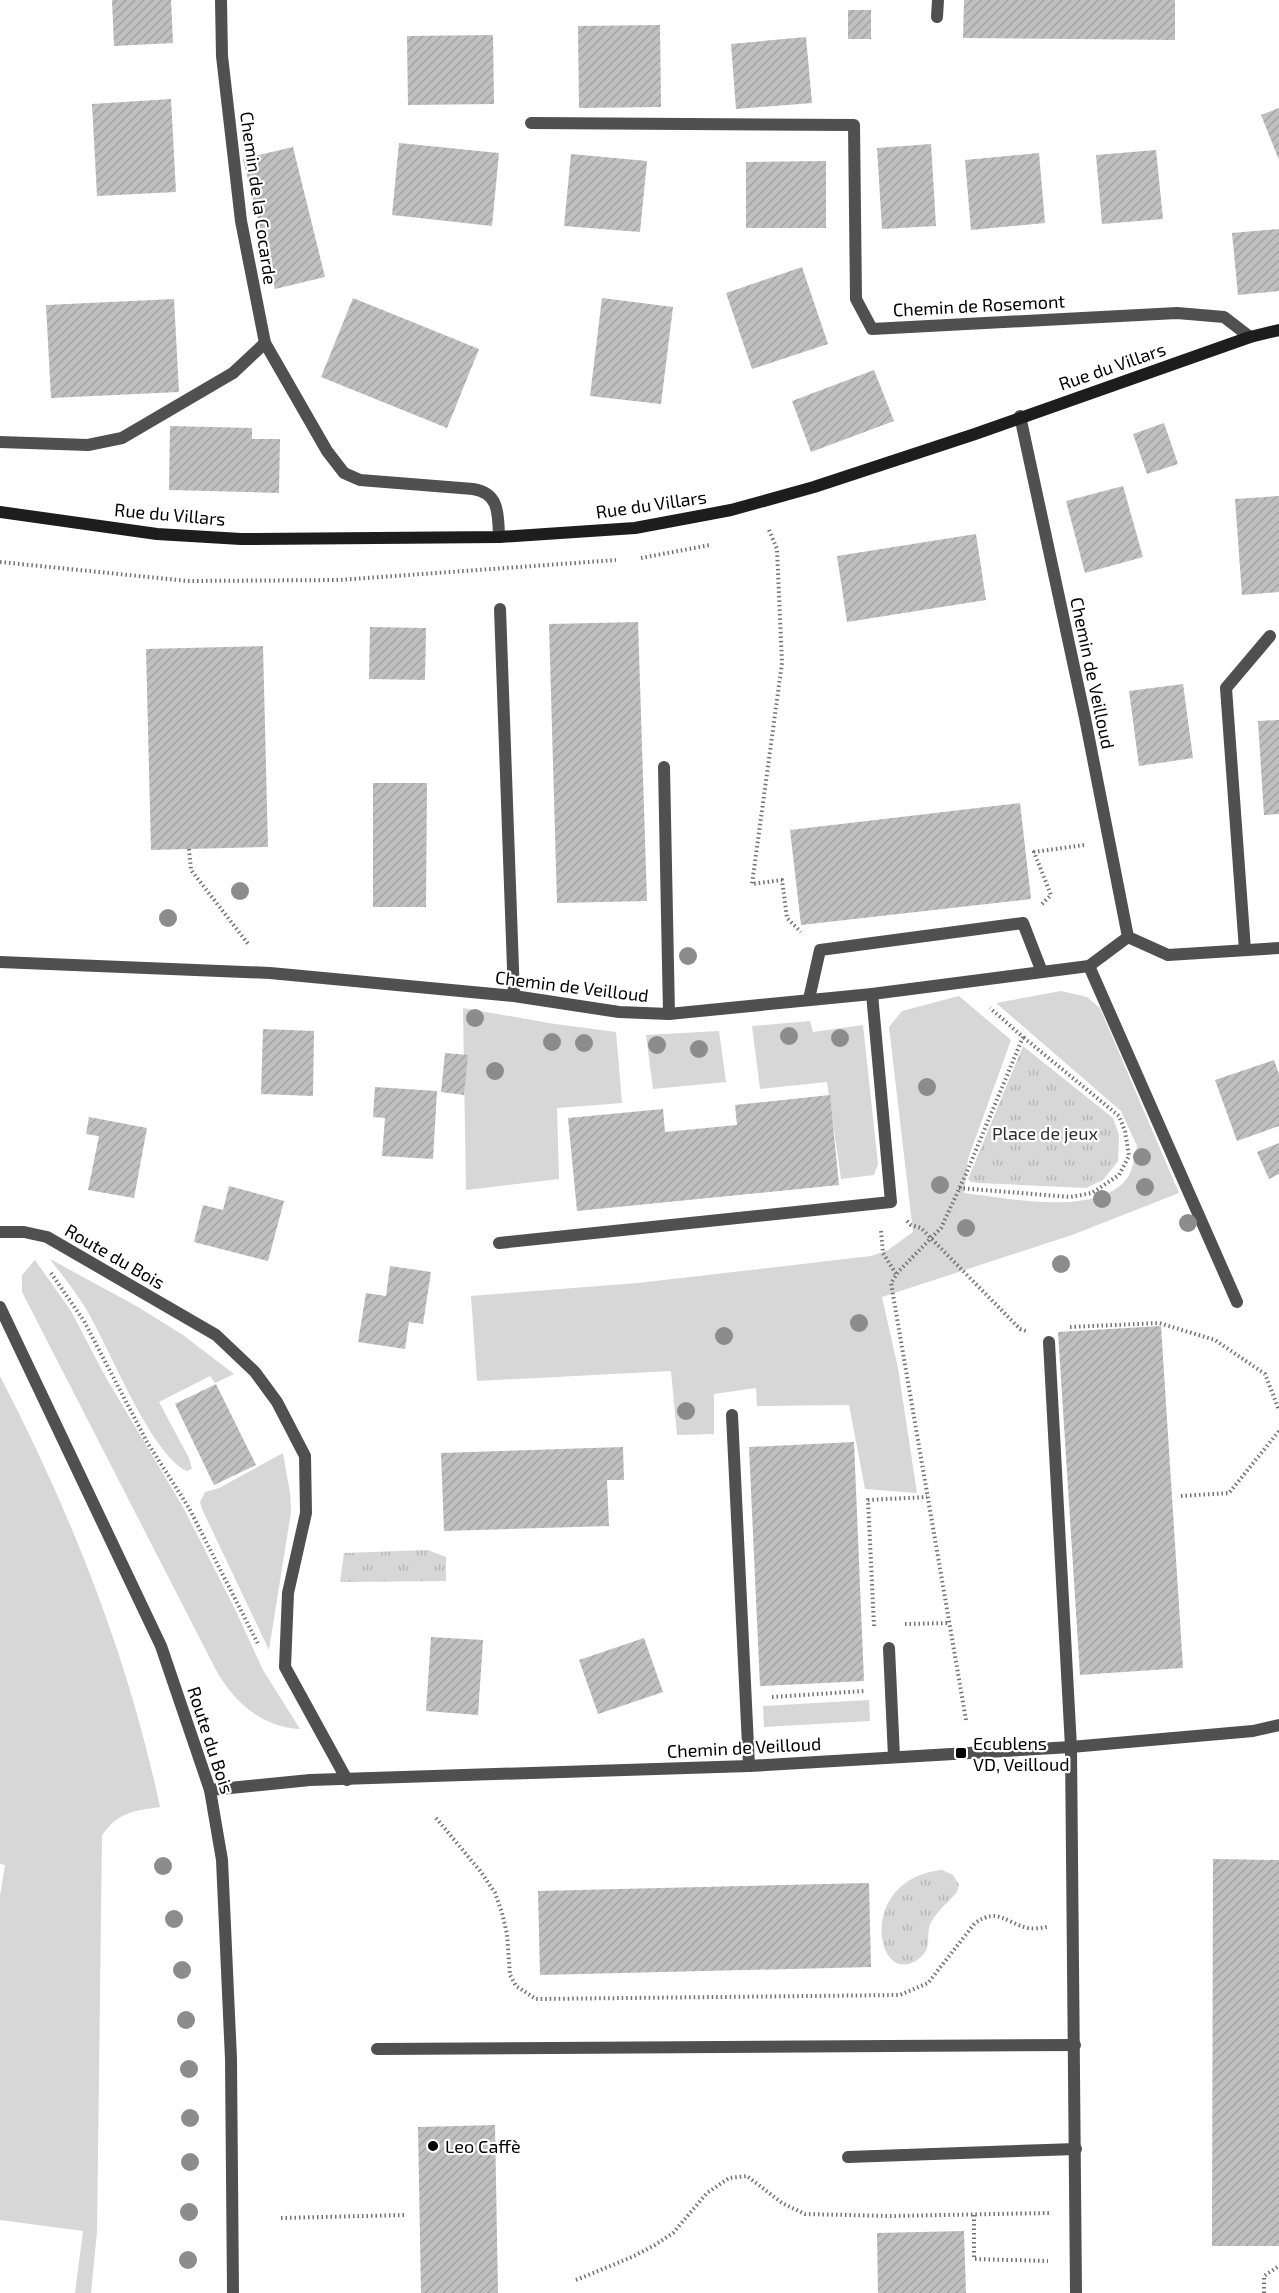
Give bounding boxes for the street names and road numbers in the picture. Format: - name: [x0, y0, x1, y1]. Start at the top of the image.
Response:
- street label: Chemin de la Cocarde: [236, 110, 282, 286]
- street label: Chemin de Rosemont: [892, 289, 1066, 320]
- street label: Rue du Villars: [1056, 337, 1168, 395]
- street label: Rue du Villars: [594, 485, 708, 523]
- street label: Rue du Villars: [113, 498, 227, 530]
- street label: Chemin de Veilloud: [1066, 595, 1120, 751]
- street label: Chemin de Veilloud: [494, 966, 650, 1006]
- street label: Route du Bois: [61, 1219, 169, 1293]
- street label: Route du Bois: [183, 1684, 239, 1796]
- street label: Chemin de Veilloud: [666, 1732, 822, 1762]

